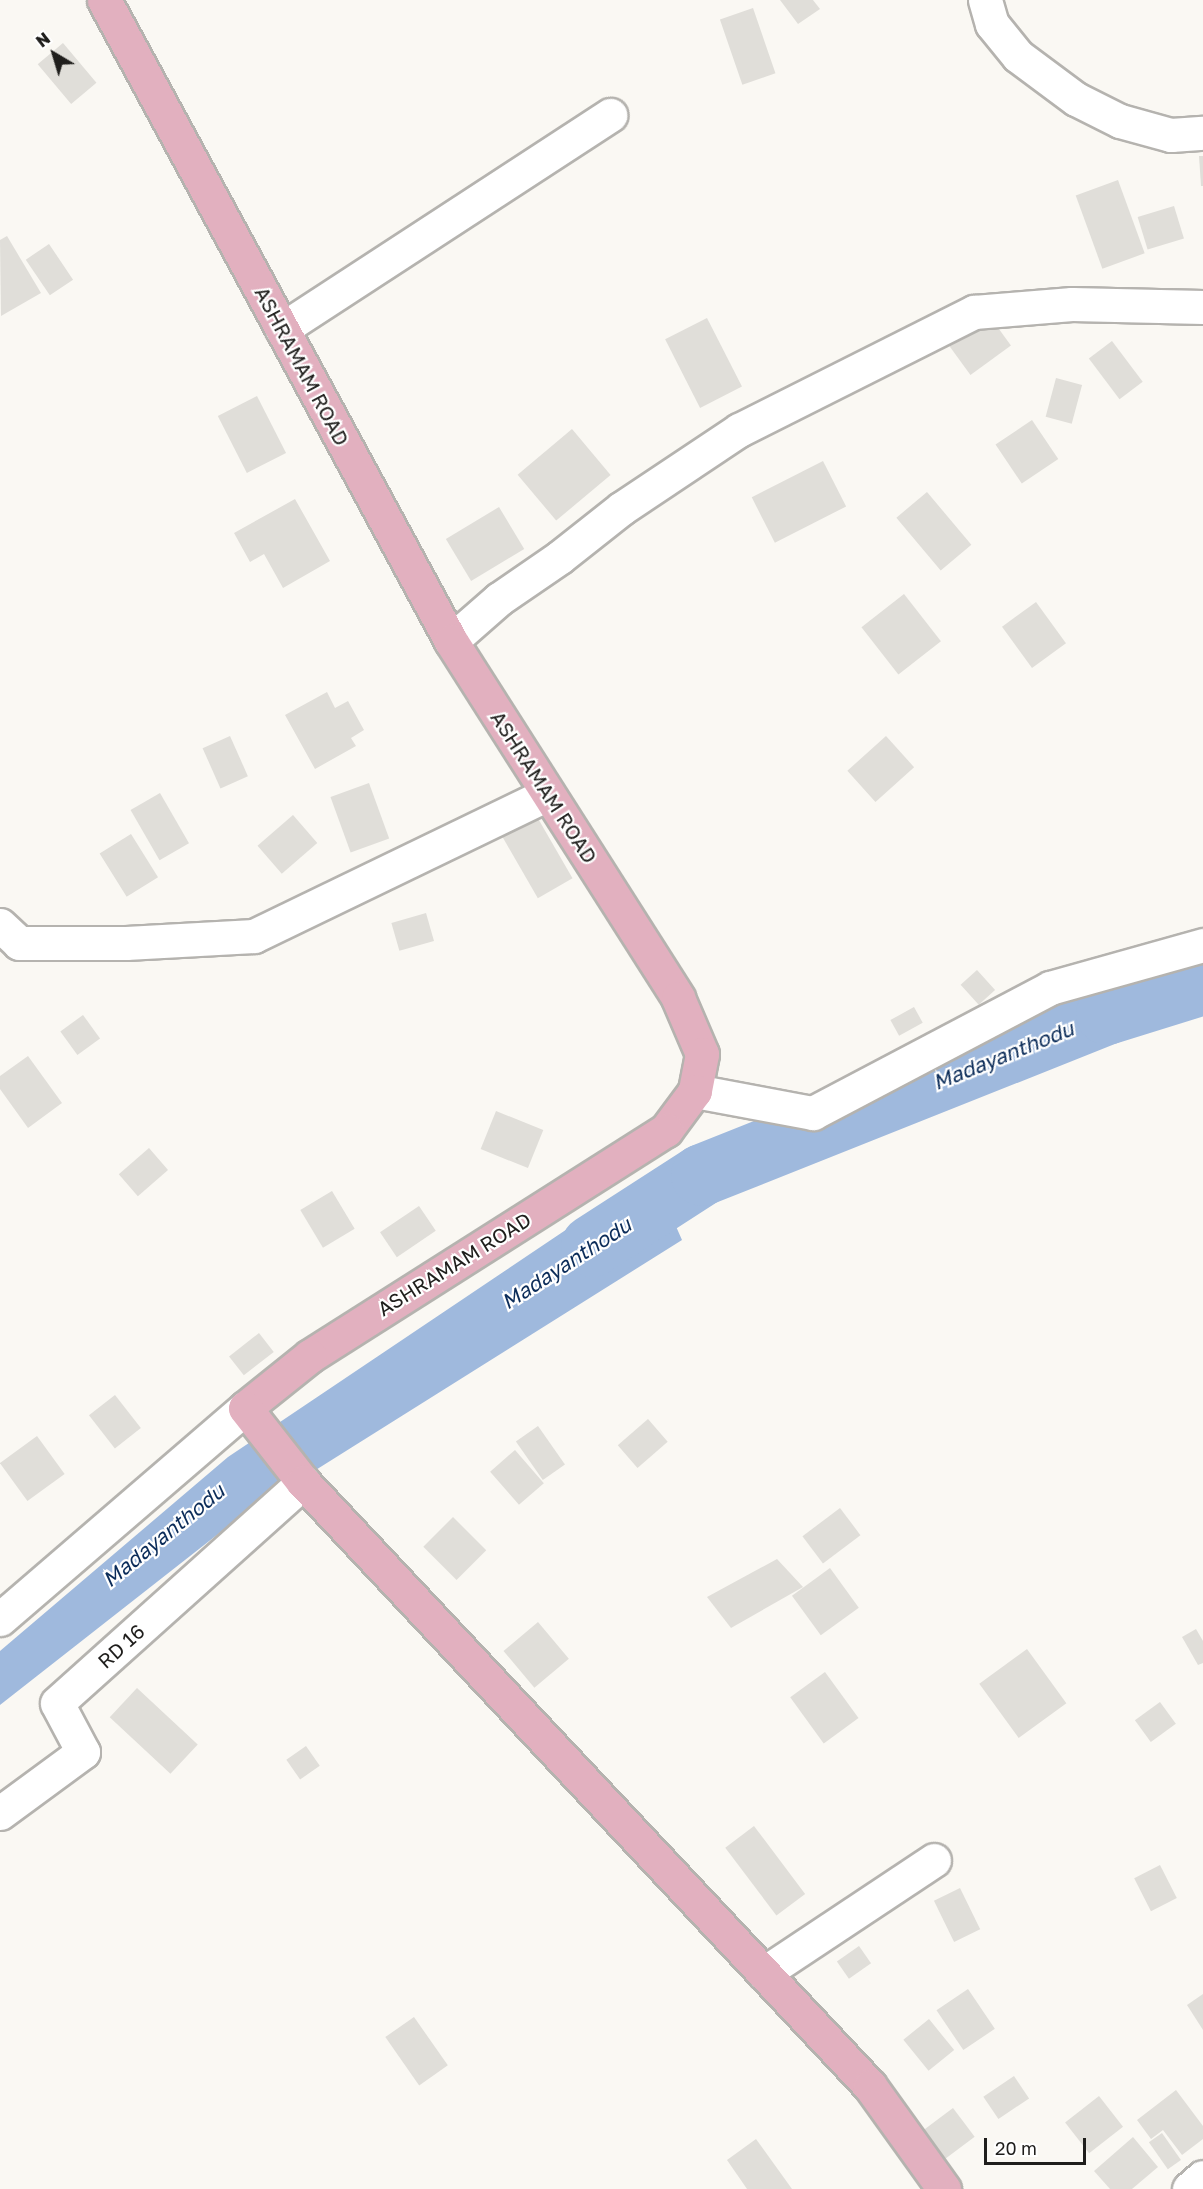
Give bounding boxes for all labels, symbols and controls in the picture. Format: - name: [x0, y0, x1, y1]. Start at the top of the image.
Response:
- north arrow: [24, 24, 84, 84]
- text: N: [32, 28, 54, 51]
- street label: ASHRAMAM ROAD: [250, 282, 354, 450]
- street label: ASHRAMAM ROAD: [486, 706, 602, 868]
- water label: Madayanthodu: [929, 1015, 1077, 1095]
- street label: ASHRAMAM ROAD: [373, 1207, 535, 1321]
- water label: Madayanthodu: [496, 1212, 636, 1314]
- water label: Madayanthodu: [97, 1478, 229, 1592]
- street label: RD 16: [93, 1619, 149, 1673]
- scale bar: [987, 2126, 1089, 2164]
- text: 20 m: [995, 2137, 1037, 2159]

